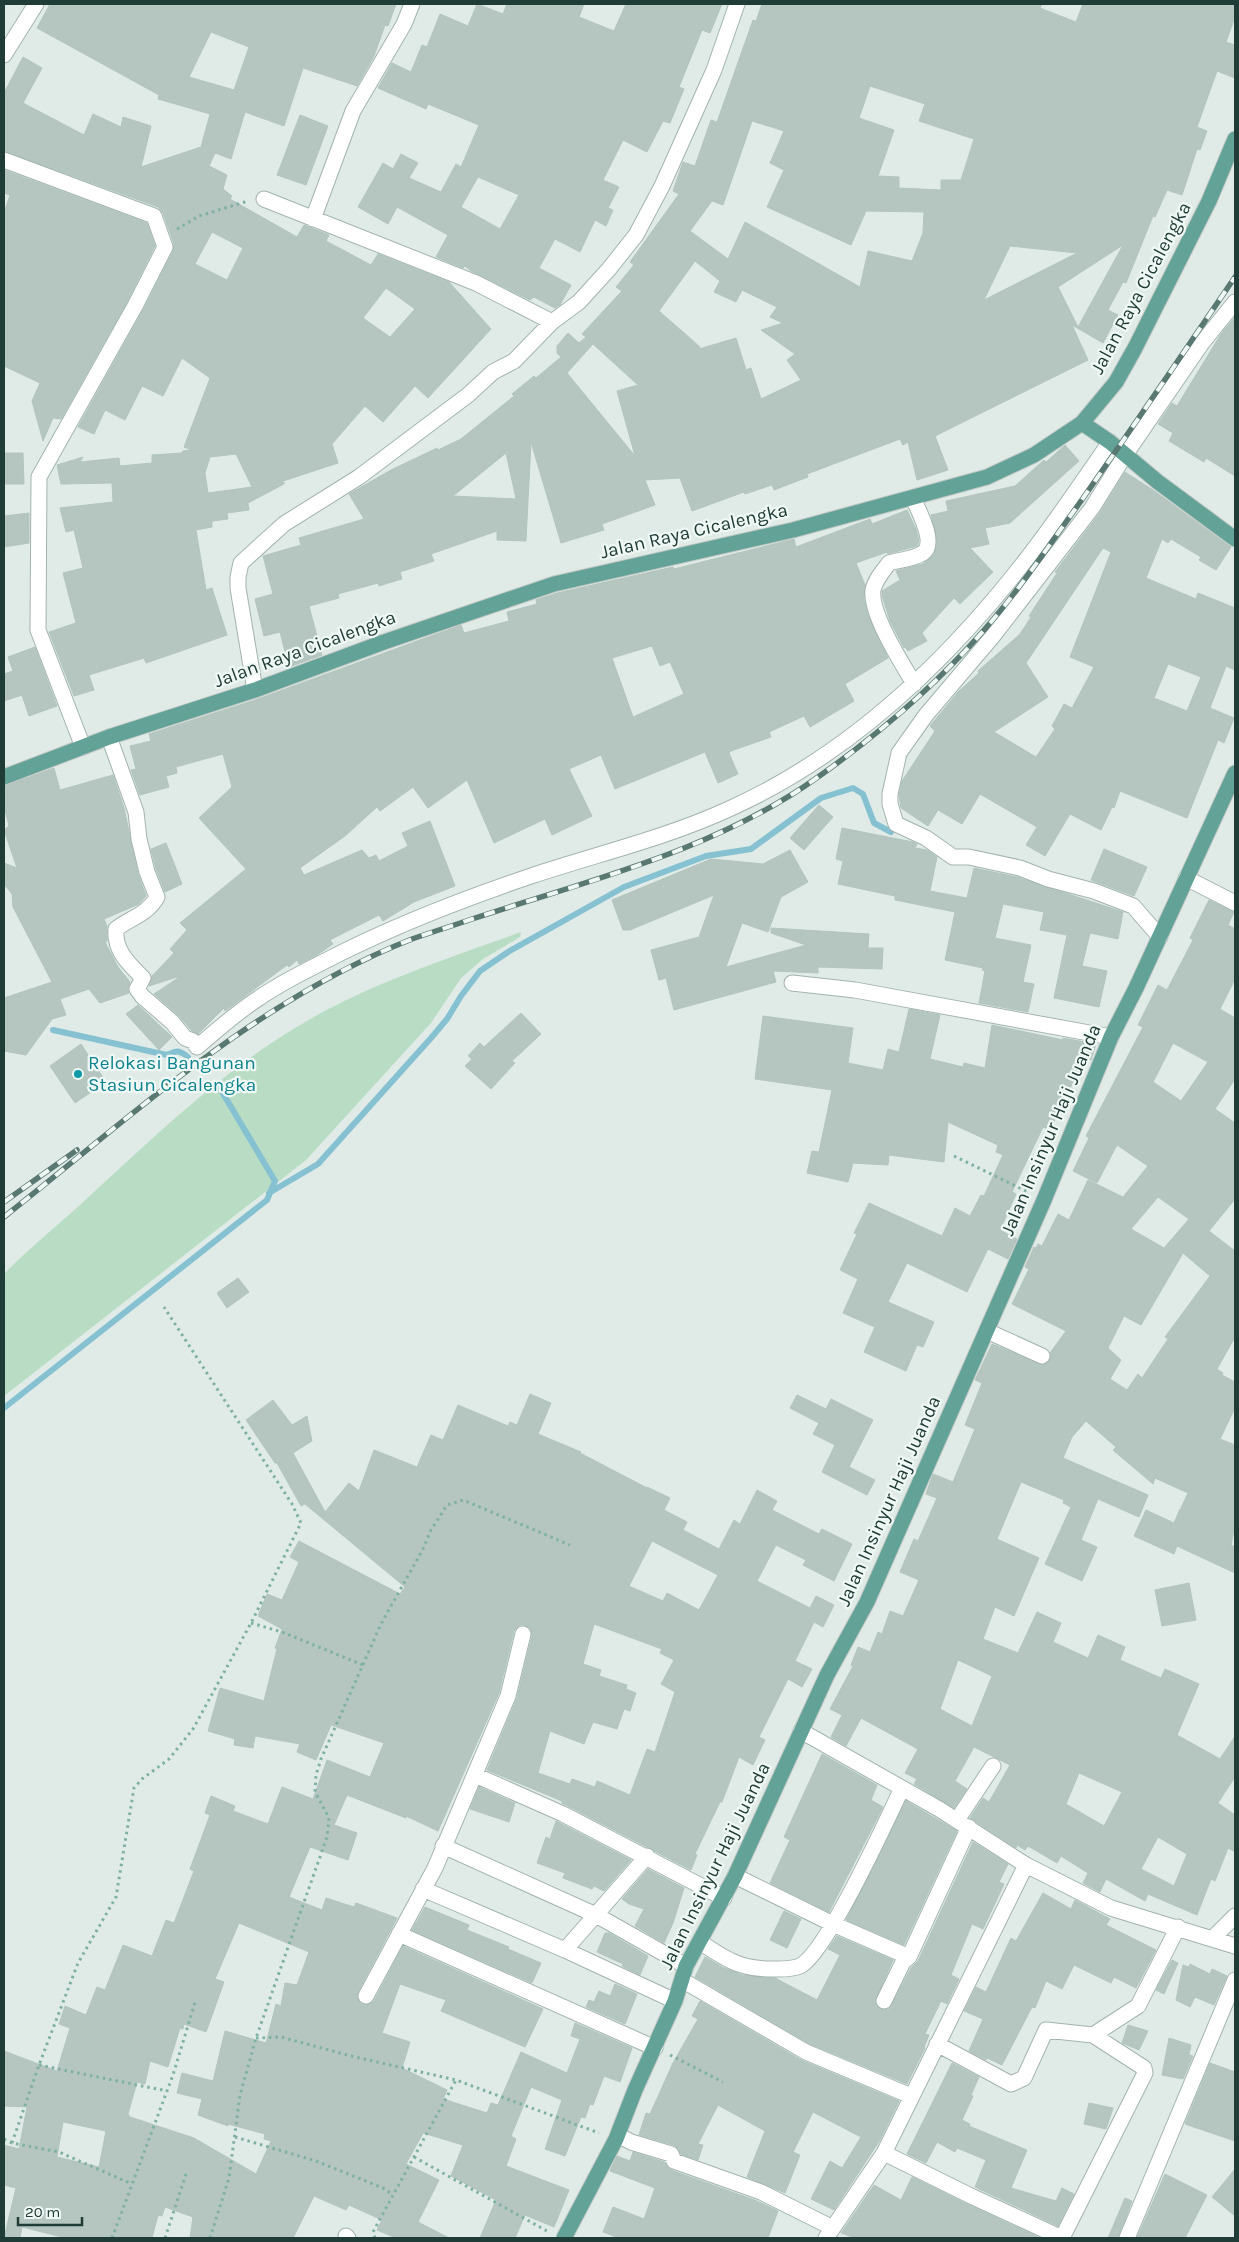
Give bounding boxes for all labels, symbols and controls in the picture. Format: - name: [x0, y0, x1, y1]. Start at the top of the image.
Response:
- street label: Jalan Raya Cicalengka: [1086, 198, 1196, 378]
- street label: Jalan Raya Cicalengka: [598, 499, 790, 563]
- street label: Jalan Raya Cicalengka: [211, 606, 399, 692]
- street label: Jalan Insinyur Haji Juanda: [996, 1021, 1106, 1239]
- place label: Relokasi Bangunan Stasiun Cicalengka: [88, 1052, 256, 1096]
- marker: Relokasi Bangunan Stasiun Cicalengka: [72, 1068, 84, 1080]
- street label: Jalan Insinyur Haji Juanda: [833, 1393, 945, 1609]
- street label: Jalan Insinyur Haji Juanda: [655, 1759, 775, 1973]
- scale bar: [18, 2194, 81, 2226]
- text: 20 m: [25, 2203, 60, 2221]

